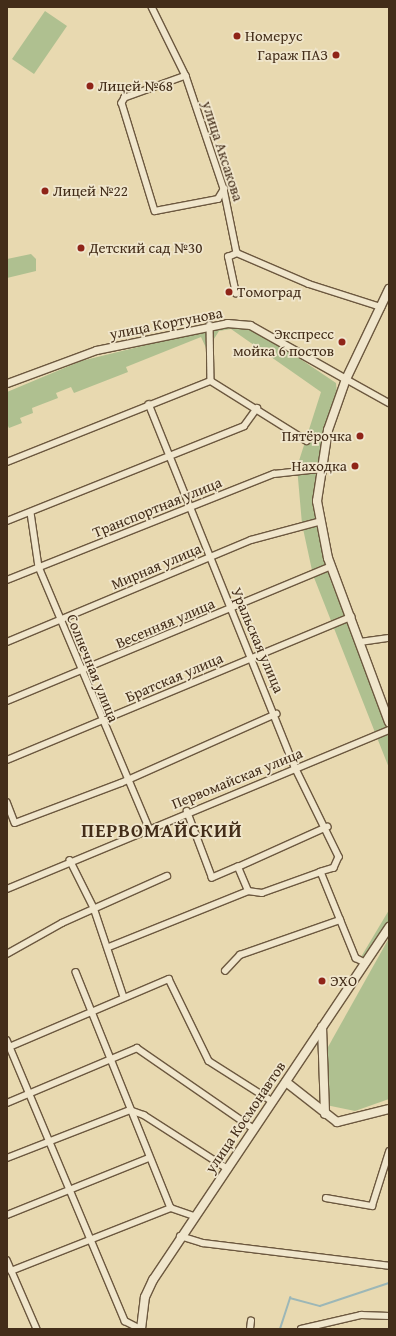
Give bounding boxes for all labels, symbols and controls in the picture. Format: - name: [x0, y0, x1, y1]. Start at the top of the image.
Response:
- place label: Номерус: [245, 27, 303, 45]
- marker: Номерус: [232, 31, 242, 41]
- place label: Гараж ПАЗ: [258, 46, 328, 64]
- marker: Гараж ПАЗ: [331, 50, 341, 60]
- place label: Лицей №68: [98, 77, 173, 95]
- marker: Лицей №68: [85, 81, 95, 91]
- street label: улица Аксакова: [198, 99, 248, 203]
- place label: Лицей №22: [53, 182, 128, 200]
- marker: Лицей №22: [40, 186, 50, 196]
- place label: Детский сад №30: [89, 239, 202, 257]
- marker: Детский сад №30: [76, 243, 86, 253]
- place label: Томоград: [237, 283, 301, 301]
- marker: Томоград: [224, 287, 234, 297]
- street label: улица Кортунова: [108, 303, 224, 343]
- place label: Экспресс мойка 6 постов: [233, 324, 334, 359]
- marker: Экспресс мойка 6 постов: [337, 337, 347, 347]
- place label: Пятёрочка: [282, 427, 352, 445]
- marker: Пятёрочка: [355, 431, 365, 441]
- place label: Находка: [291, 457, 347, 475]
- marker: Находка: [350, 461, 360, 471]
- street label: Транспортная улица: [90, 473, 224, 541]
- street label: Мирная улица: [108, 539, 204, 593]
- street label: Уральская улица: [228, 585, 288, 695]
- street label: Весенняя улица: [113, 594, 217, 652]
- street label: Солнечная улица: [63, 611, 123, 725]
- street label: Братская улица: [123, 648, 225, 706]
- street label: Первомайская улица: [169, 744, 305, 812]
- district label: ПЕРВОМАЙСКИЙ: [81, 820, 243, 842]
- place label: ЭХО: [330, 972, 357, 990]
- marker: ЭХО: [317, 976, 327, 986]
- street label: улица Космонавтов: [201, 1058, 289, 1176]

